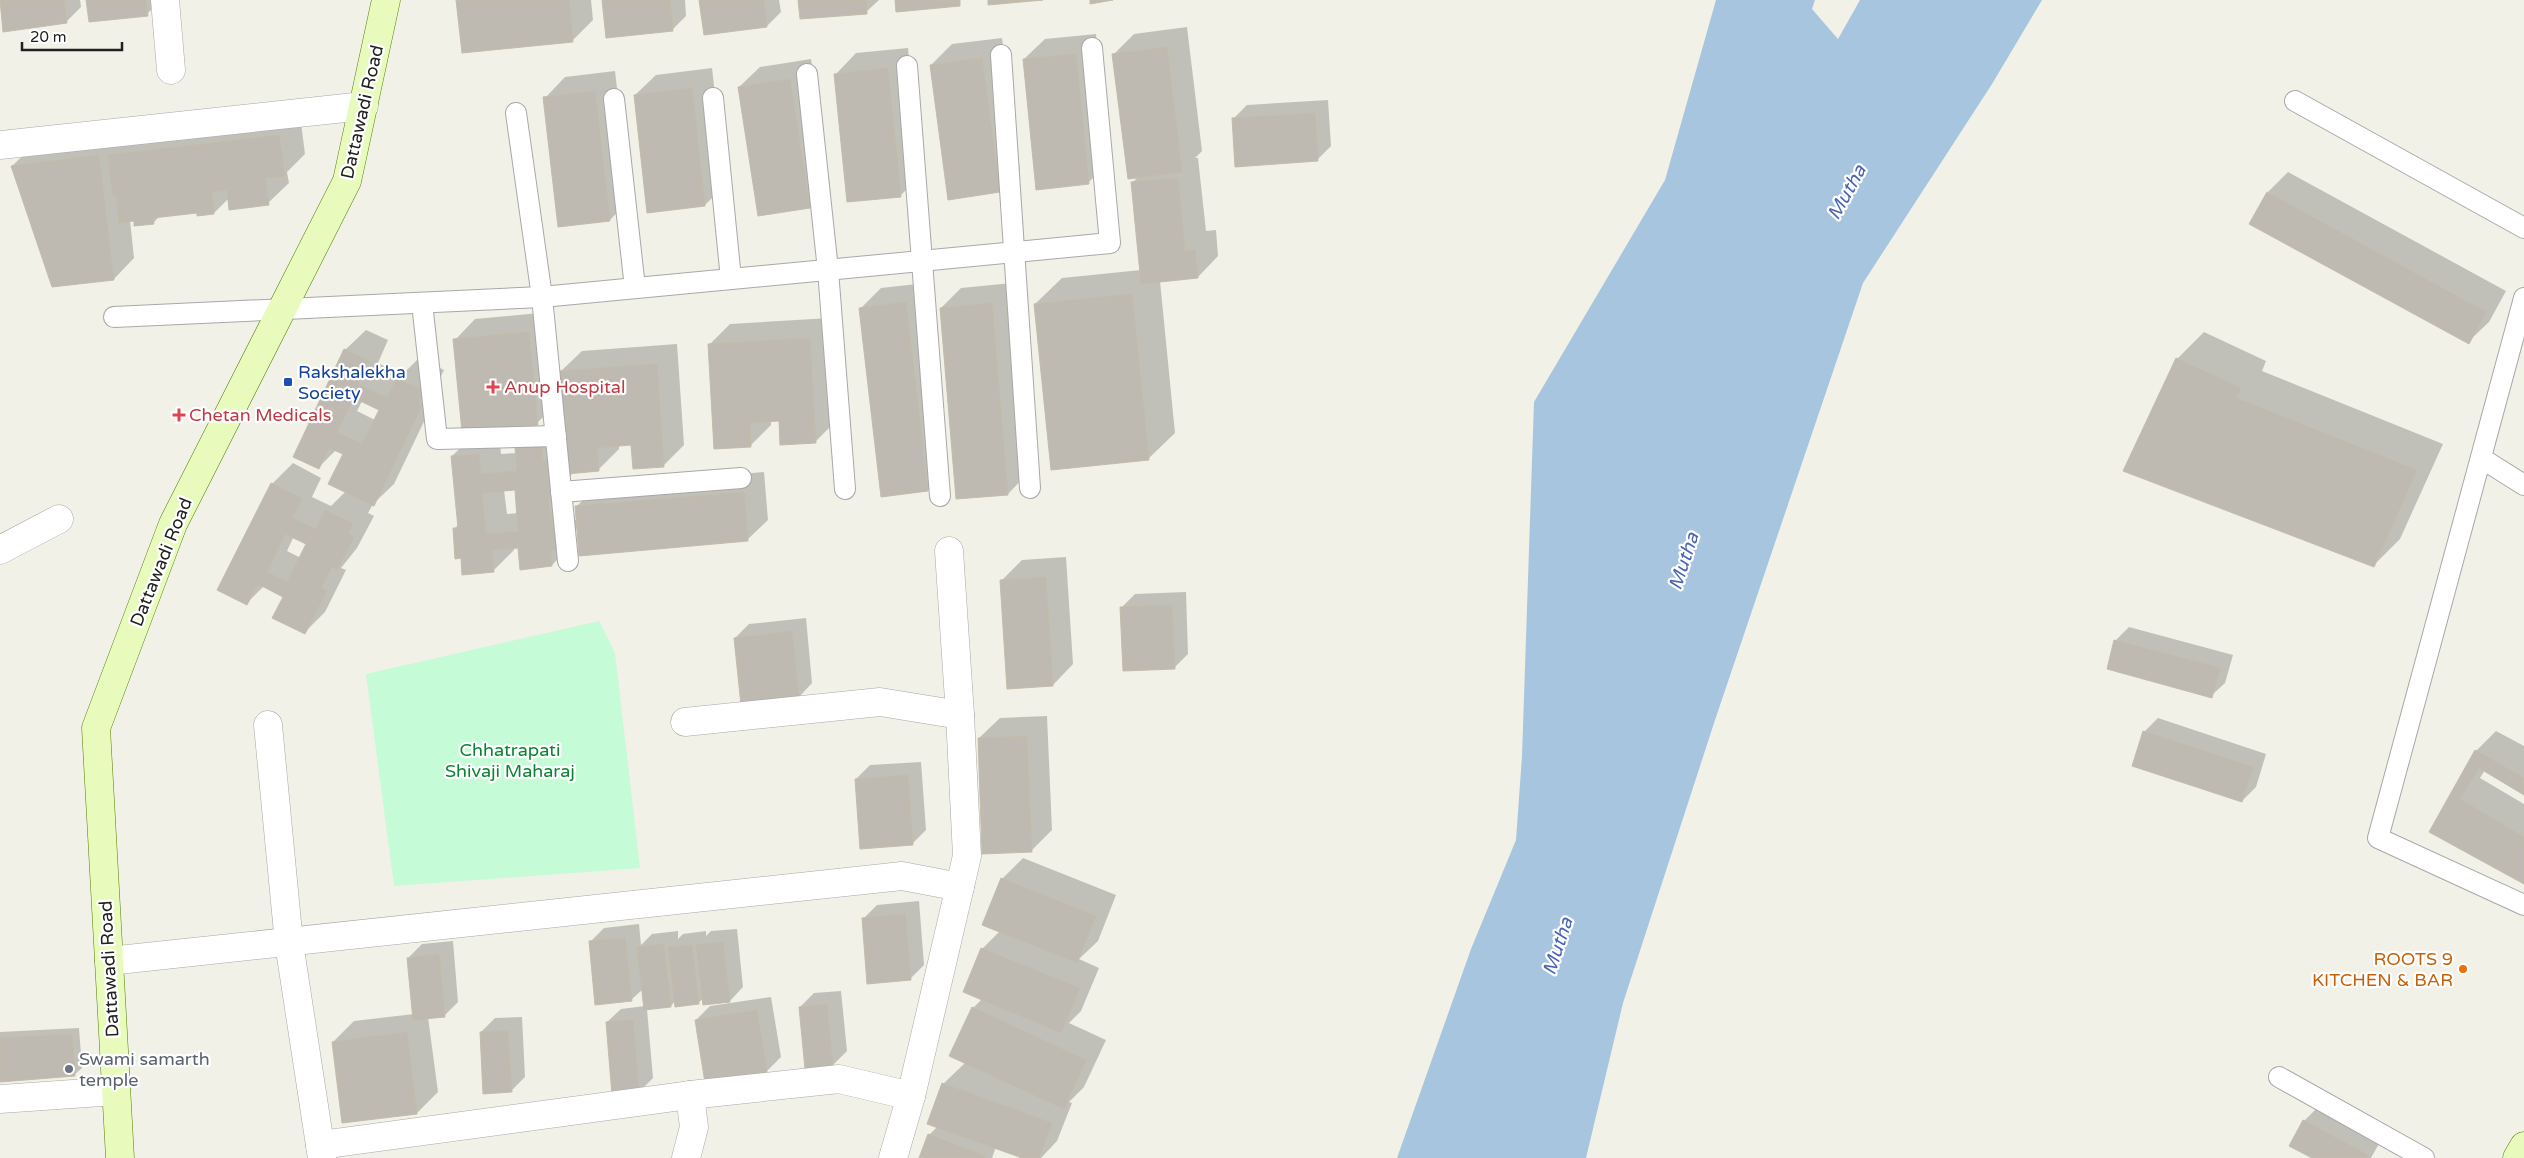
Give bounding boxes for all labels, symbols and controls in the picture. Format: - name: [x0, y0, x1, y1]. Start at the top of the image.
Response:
- scale bar: [22, 20, 122, 52]
- text: 20 m: [30, 28, 67, 46]
- street label: Dattawadi Road: [336, 43, 388, 181]
- water label: Mutha: [1823, 160, 1871, 224]
- place label: Rakshalekha Society: [298, 361, 406, 404]
- marker: Rakshalekha Society: [282, 376, 294, 388]
- place label: Anup Hospital: [504, 376, 625, 398]
- marker: Anup Hospital: [486, 380, 500, 394]
- place label: Chetan Medicals: [189, 404, 331, 426]
- marker: Chetan Medicals: [173, 409, 185, 421]
- street label: Dattawadi Road: [125, 494, 197, 630]
- water label: Mutha: [1664, 529, 1704, 593]
- park label: Chhatrapati Shivaji Maharaj: [445, 739, 575, 782]
- street label: Dattawadi Road: [94, 900, 124, 1038]
- water label: Mutha: [1538, 914, 1578, 978]
- place label: ROOTS 9 KITCHEN & BAR: [2312, 948, 2453, 991]
- marker: ROOTS 9 KITCHEN & BAR: [2457, 963, 2469, 975]
- place label: Swami samarth temple: [79, 1048, 210, 1091]
- marker: Swami samarth temple: [63, 1063, 75, 1075]

